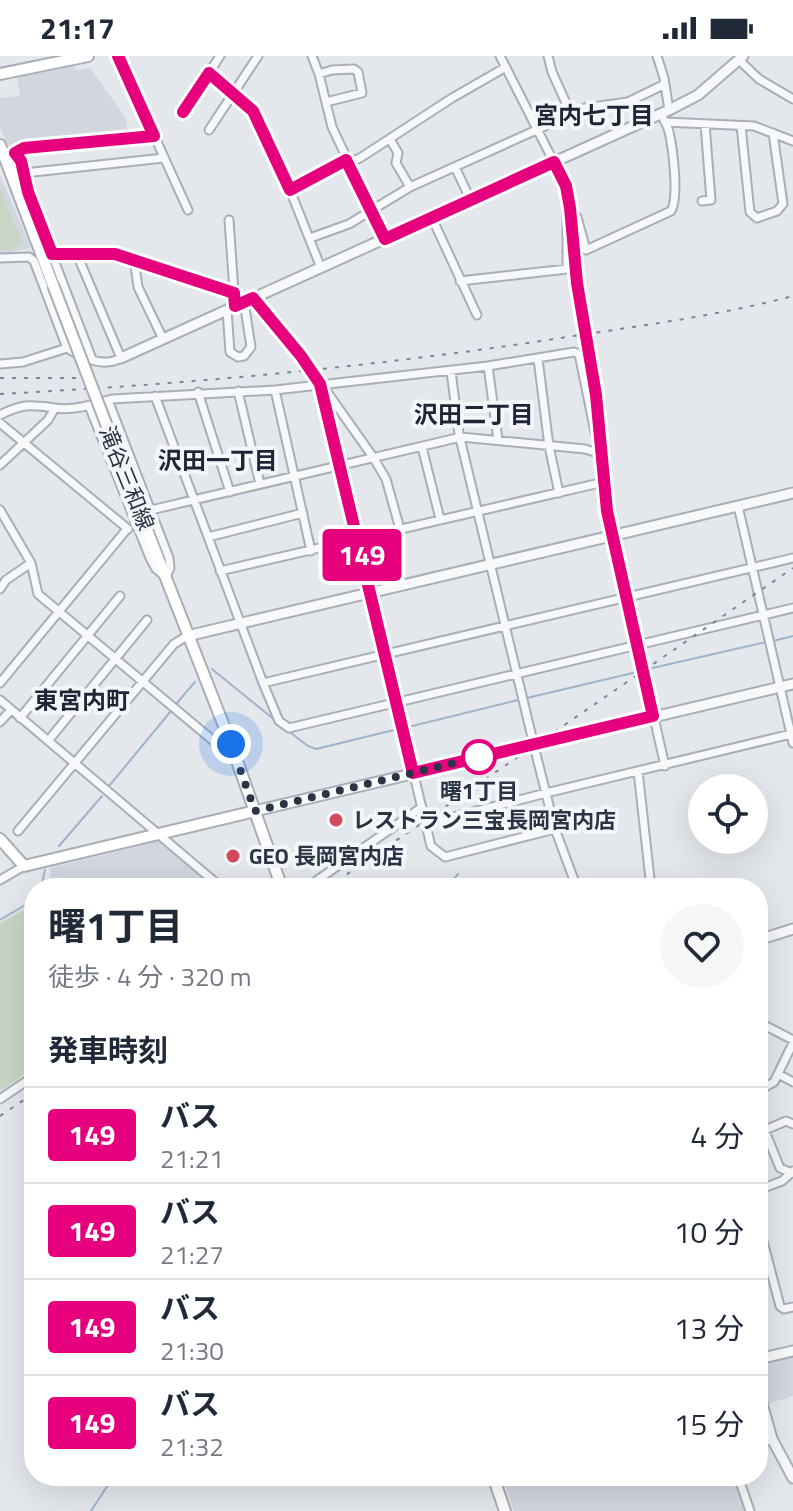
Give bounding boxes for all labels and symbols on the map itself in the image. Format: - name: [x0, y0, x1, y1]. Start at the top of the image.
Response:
- district label: 宮内七丁目: [534, 97, 654, 133]
- district label: 沢田二丁目: [414, 396, 534, 432]
- street label: 滝谷三和線: [91, 421, 163, 535]
- district label: 沢田一丁目: [158, 442, 278, 478]
- line badge: 149: [316, 529, 408, 581]
- district label: 東宮内町: [34, 682, 130, 718]
- your location: [211, 724, 251, 764]
- marker: 曙1丁目: [462, 740, 496, 774]
- place label: 曙1丁目: [440, 774, 518, 808]
- place label: レストラン三宝長岡宮内店: [352, 803, 616, 837]
- marker: レストラン三宝長岡宮内店: [327, 811, 345, 829]
- place label: GEO 長岡宮内店: [249, 839, 404, 873]
- marker: GEO 長岡宮内店: [224, 847, 242, 865]

